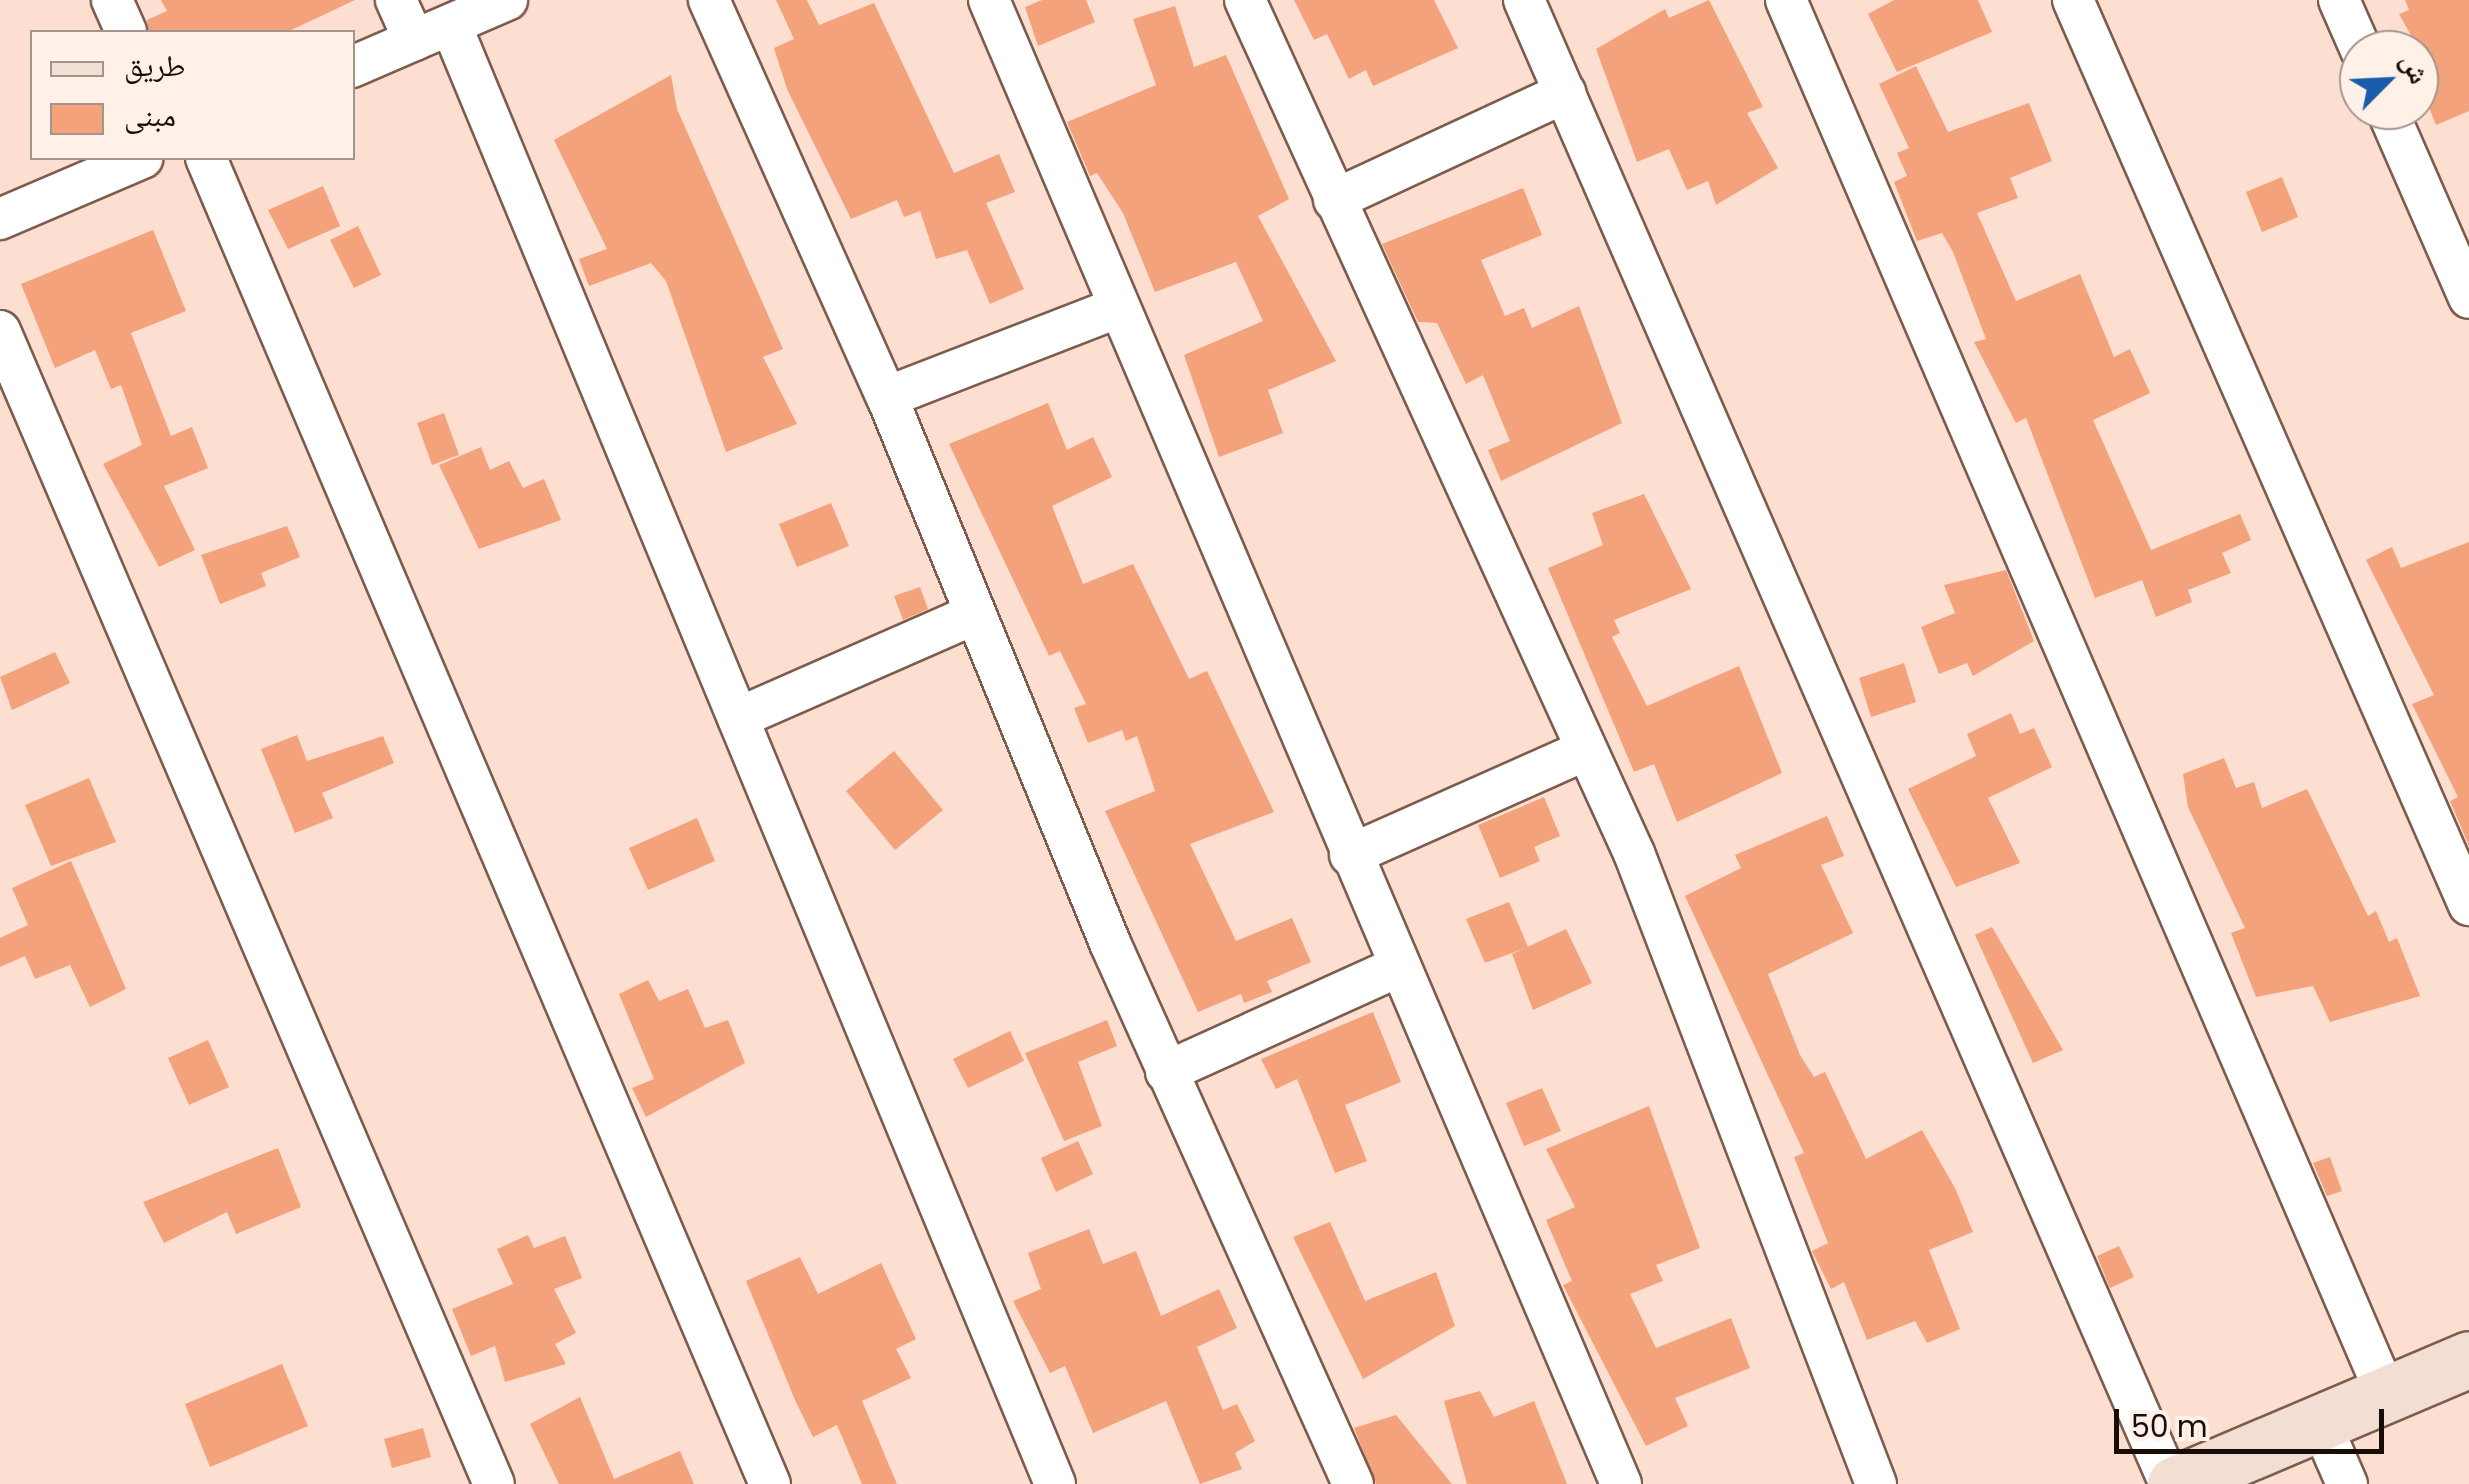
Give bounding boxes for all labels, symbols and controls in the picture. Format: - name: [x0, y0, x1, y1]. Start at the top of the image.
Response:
- legend: [30, 30, 355, 160]
- north arrow: [2339, 30, 2439, 130]
- text: طريق: [124, 44, 185, 87]
- text: ش: [2391, 47, 2439, 90]
- text: مبنى: [124, 94, 176, 137]
- scale bar: [2119, 1389, 2389, 1451]
- text: 50 m: [2131, 1405, 2208, 1448]

